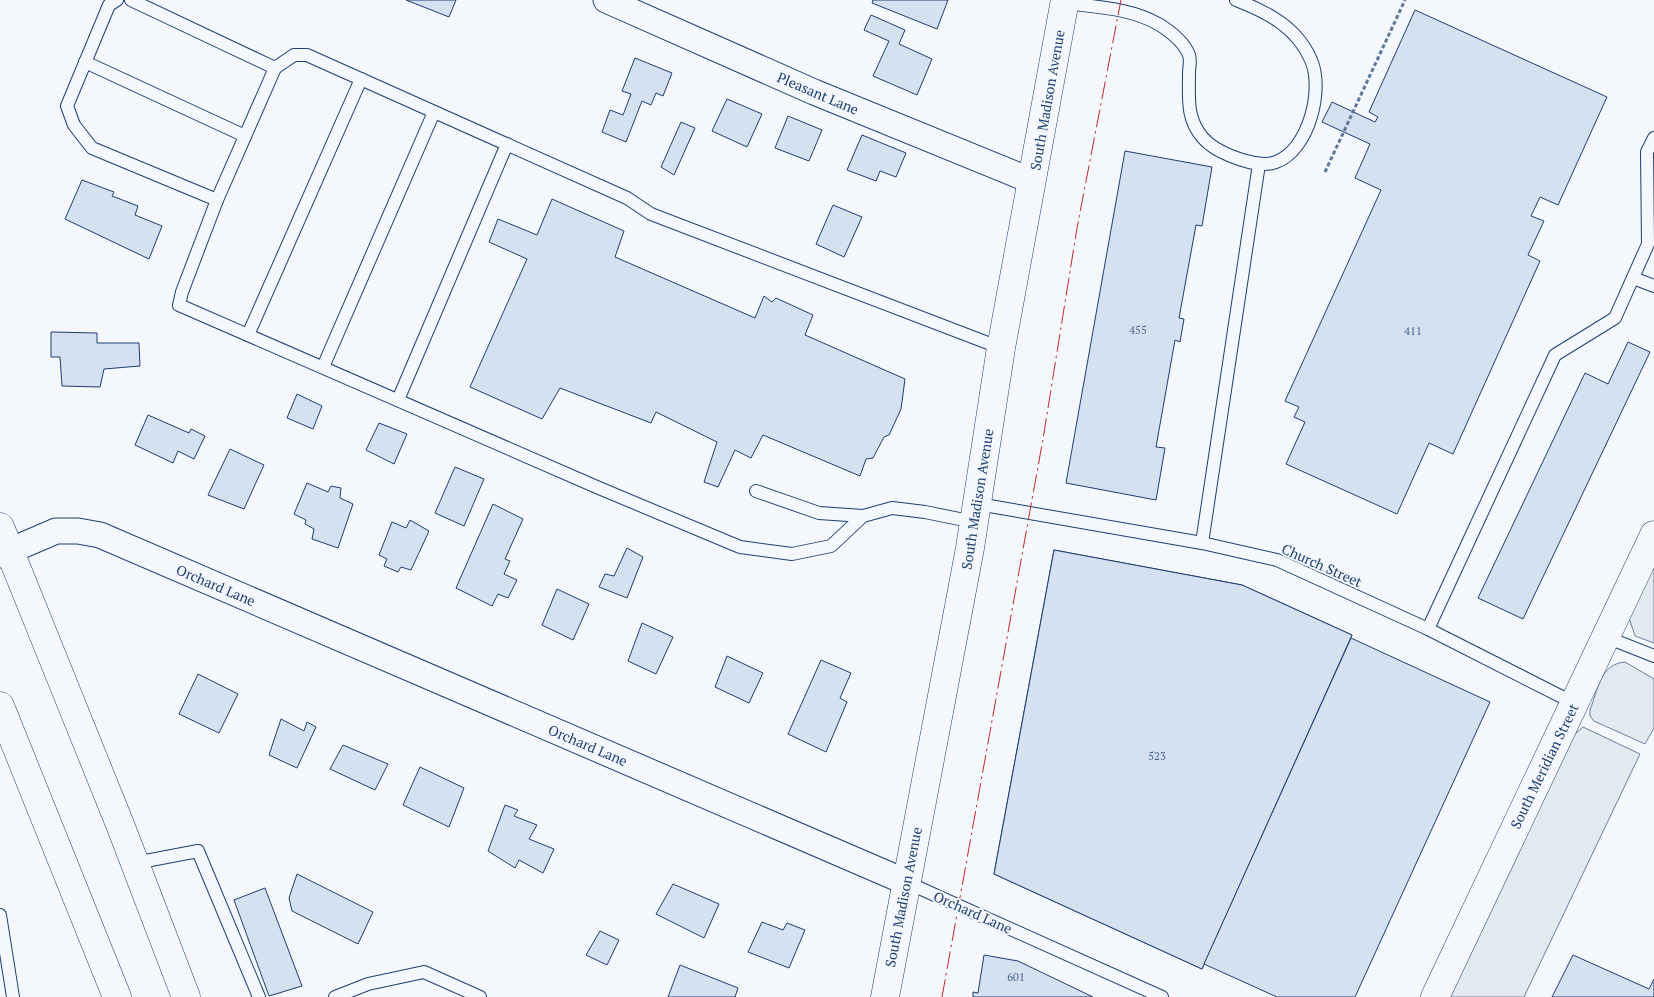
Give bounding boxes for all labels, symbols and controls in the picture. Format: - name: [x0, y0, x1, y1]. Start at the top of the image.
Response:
- street label: South Madison Avenue: [1025, 28, 1069, 172]
- street label: Pleasant Lane: [774, 67, 862, 119]
- house number: 455: [1129, 323, 1147, 337]
- house number: 411: [1404, 324, 1422, 338]
- street label: South Madison Avenue: [956, 427, 998, 571]
- street label: Church Street: [1279, 539, 1366, 592]
- street label: Orchard Lane: [174, 560, 258, 610]
- street label: South Meridian Street: [1505, 700, 1583, 832]
- street label: Orchard Lane: [546, 720, 630, 770]
- house number: 523: [1148, 749, 1166, 763]
- street label: South Madison Avenue: [880, 825, 926, 969]
- street label: Orchard Lane: [931, 886, 1015, 938]
- house number: 601: [1007, 970, 1025, 984]

